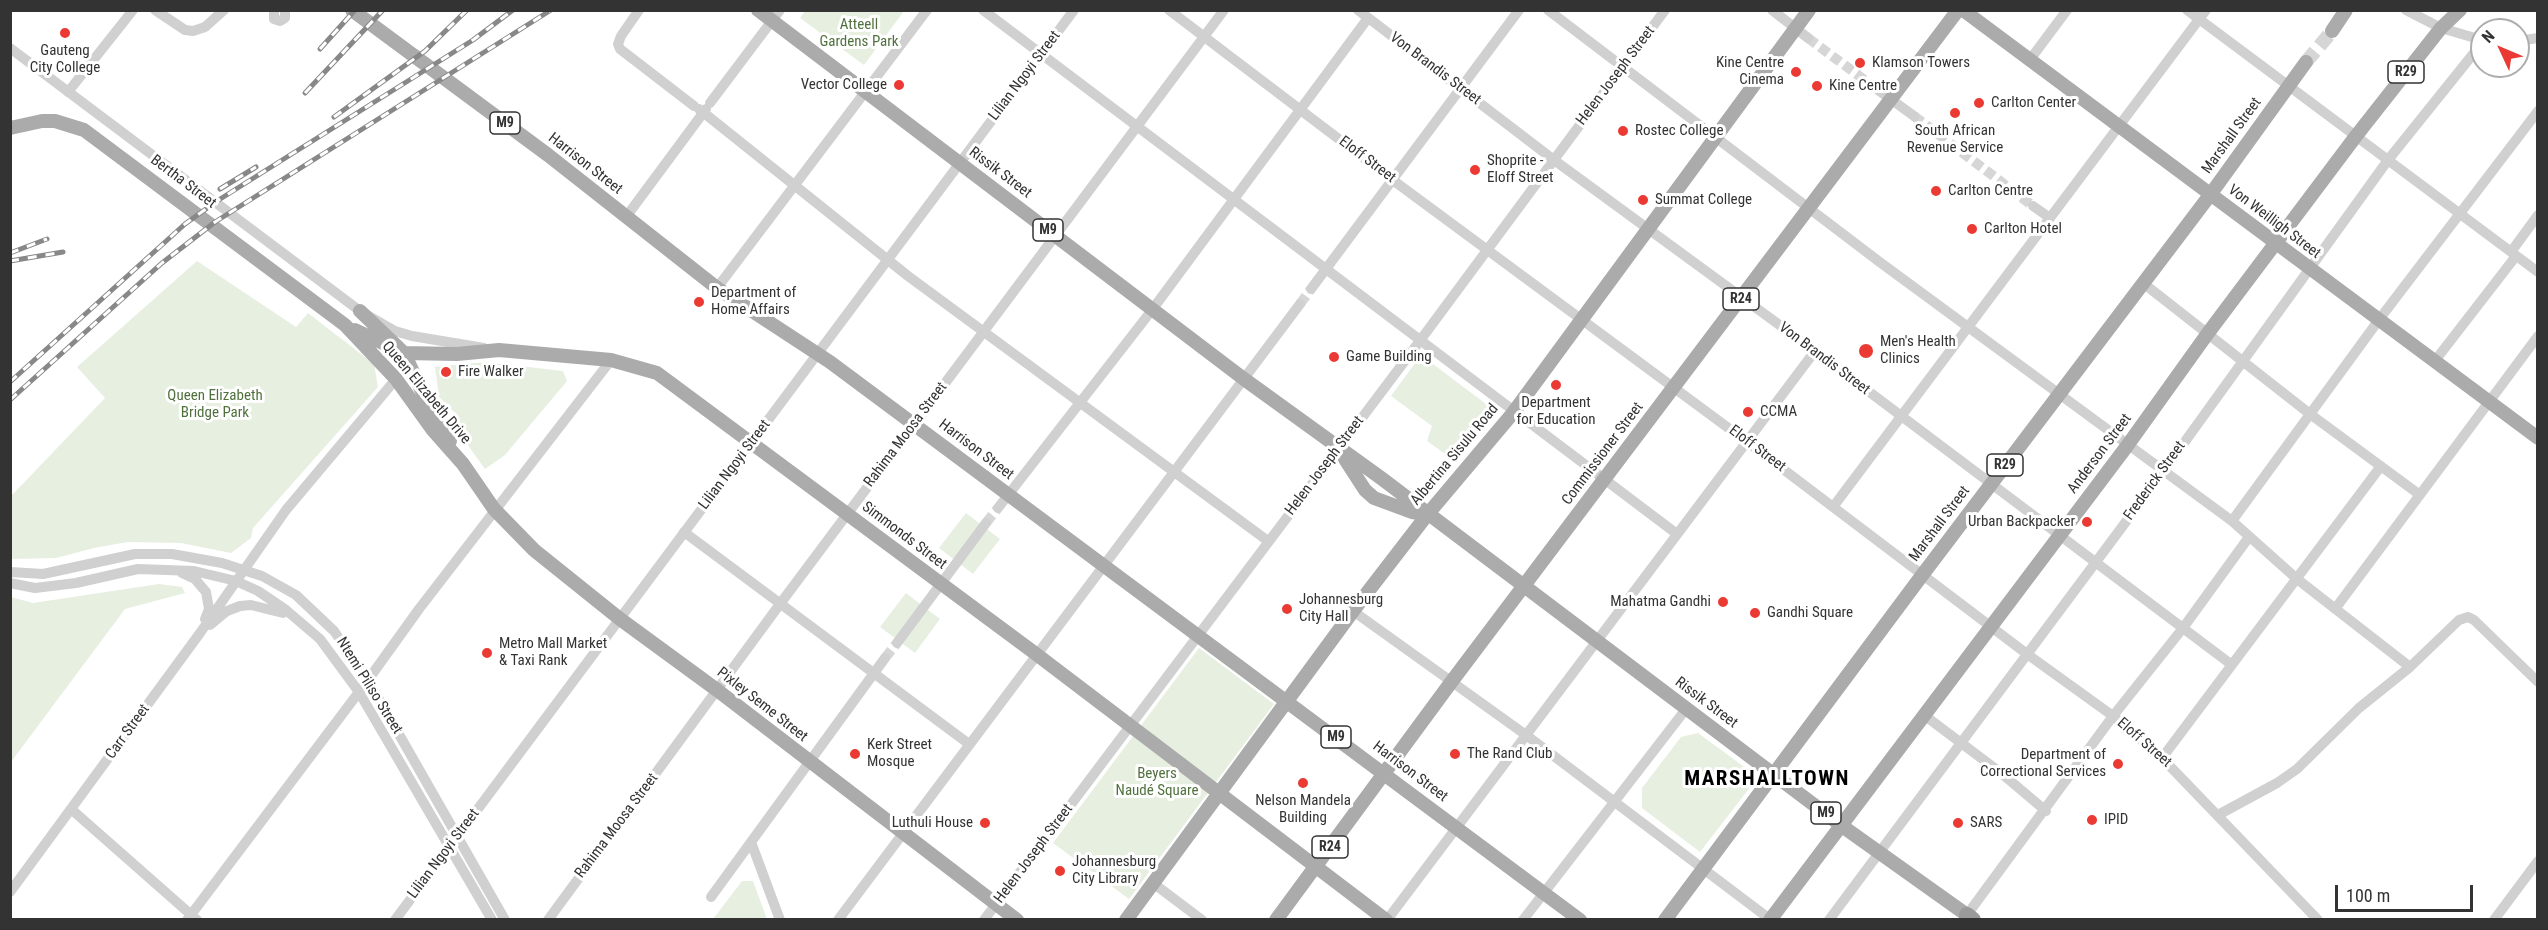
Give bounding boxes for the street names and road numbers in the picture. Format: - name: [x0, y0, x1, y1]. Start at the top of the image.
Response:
- street label: Helen Joseph Street: [1573, 23, 1659, 129]
- street label: Lilian Ngoyi Street: [985, 28, 1065, 124]
- street label: Von Brandis Street: [1386, 29, 1484, 109]
- road number: R29: [2388, 61, 2424, 83]
- street label: Marshall Street: [2198, 94, 2266, 178]
- road number: M9: [490, 112, 520, 134]
- street label: Harrison Street: [544, 129, 626, 199]
- street label: Eloff Street: [1335, 133, 1399, 187]
- street label: Rissik Street: [965, 144, 1035, 202]
- street label: Bertha Street: [147, 151, 219, 213]
- street label: Von Weilligh Street: [2224, 181, 2324, 263]
- road number: M9: [1033, 219, 1063, 241]
- road number: R24: [1723, 288, 1759, 310]
- street label: Von Brandis Street: [1775, 319, 1873, 399]
- street label: Queen Elizabeth Drive: [378, 338, 474, 448]
- street label: Rahima Moosa Street: [861, 379, 951, 491]
- street label: Commissioner Street: [1558, 399, 1648, 509]
- street label: Albertina Sisulu Road: [1407, 401, 1503, 509]
- street label: Anderson Street: [2064, 411, 2136, 497]
- street label: Helen Joseph Street: [1282, 413, 1368, 519]
- street label: Harrison Street: [935, 416, 1017, 484]
- street label: Lilian Ngoyi Street: [695, 417, 775, 513]
- street label: Eloff Street: [1725, 422, 1789, 476]
- street label: Frederick Street: [2120, 438, 2190, 524]
- road number: R29: [1987, 454, 2023, 476]
- street label: Marshall Street: [1906, 483, 1974, 565]
- street label: Simmonds Street: [858, 498, 950, 574]
- street label: Ntemi Piliso Street: [332, 634, 406, 738]
- street label: Pixley Seme Street: [713, 664, 811, 746]
- street label: Rissik Street: [1671, 674, 1741, 732]
- street label: Carr Street: [102, 701, 154, 763]
- street label: Eloff Street: [2113, 714, 2175, 772]
- road number: M9: [1321, 726, 1351, 748]
- street label: Harrison Street: [1369, 738, 1451, 806]
- street label: Rahima Moosa Street: [572, 770, 662, 882]
- street label: Helen Joseph Street: [991, 801, 1077, 907]
- road number: M9: [1811, 802, 1841, 824]
- street label: Lilian Ngoyi Street: [404, 806, 484, 902]
- road number: R24: [1312, 836, 1348, 858]

